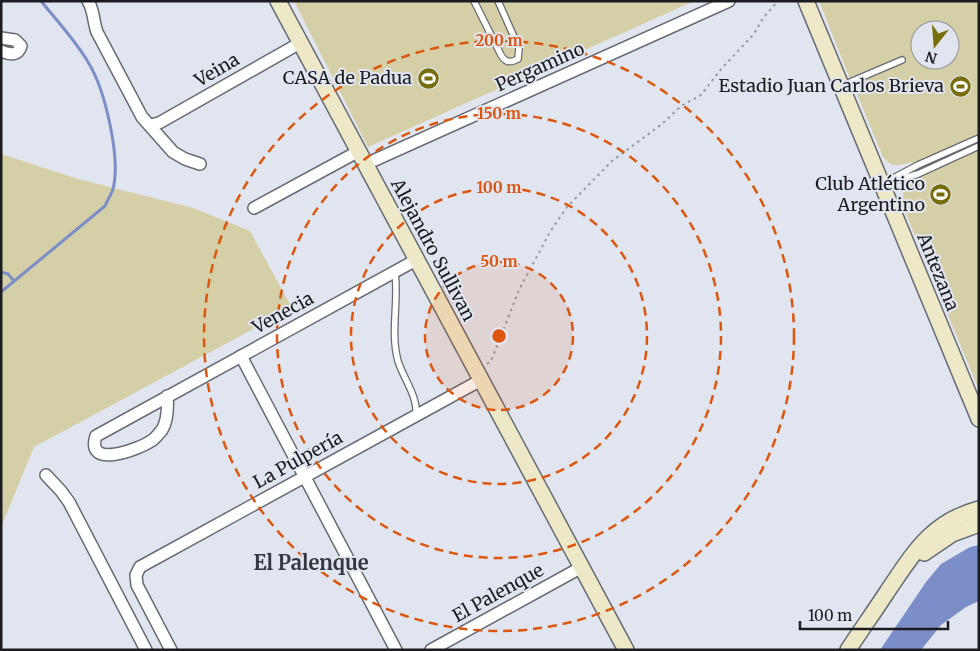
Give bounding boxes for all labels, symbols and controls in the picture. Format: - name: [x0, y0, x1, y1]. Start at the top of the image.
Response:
- north arrow: [910, 20, 960, 70]
- text: 200 m: [475, 31, 523, 50]
- street label: Pergamino: [492, 37, 588, 96]
- street label: Veina: [189, 47, 243, 92]
- text: N: [923, 47, 939, 68]
- place label: CASA de Padua: [283, 66, 412, 89]
- sports icon: CASA de Padua: [416, 66, 440, 90]
- place label: Estadio Juan Carlos Brieva: [719, 74, 944, 97]
- sports icon: Estadio Juan Carlos Brieva: [948, 74, 972, 98]
- text: 150 m: [477, 104, 521, 123]
- place label: Club Atlético Argentino: [815, 172, 925, 216]
- street label: Alejandro Sullivan: [386, 174, 481, 325]
- text: 100 m: [477, 178, 521, 197]
- sports icon: Club Atlético Argentino: [929, 182, 953, 206]
- street label: Antezana: [912, 229, 965, 314]
- text: 50 m: [480, 252, 518, 271]
- street label: Venecia: [247, 286, 318, 339]
- centre of rings: [490, 327, 508, 345]
- street label: La Pulpería: [249, 425, 347, 493]
- district label: El Palenque: [253, 550, 369, 575]
- street label: El Palenque: [448, 558, 547, 627]
- scale bar: [800, 598, 948, 630]
- text: 100 m: [808, 606, 852, 625]

